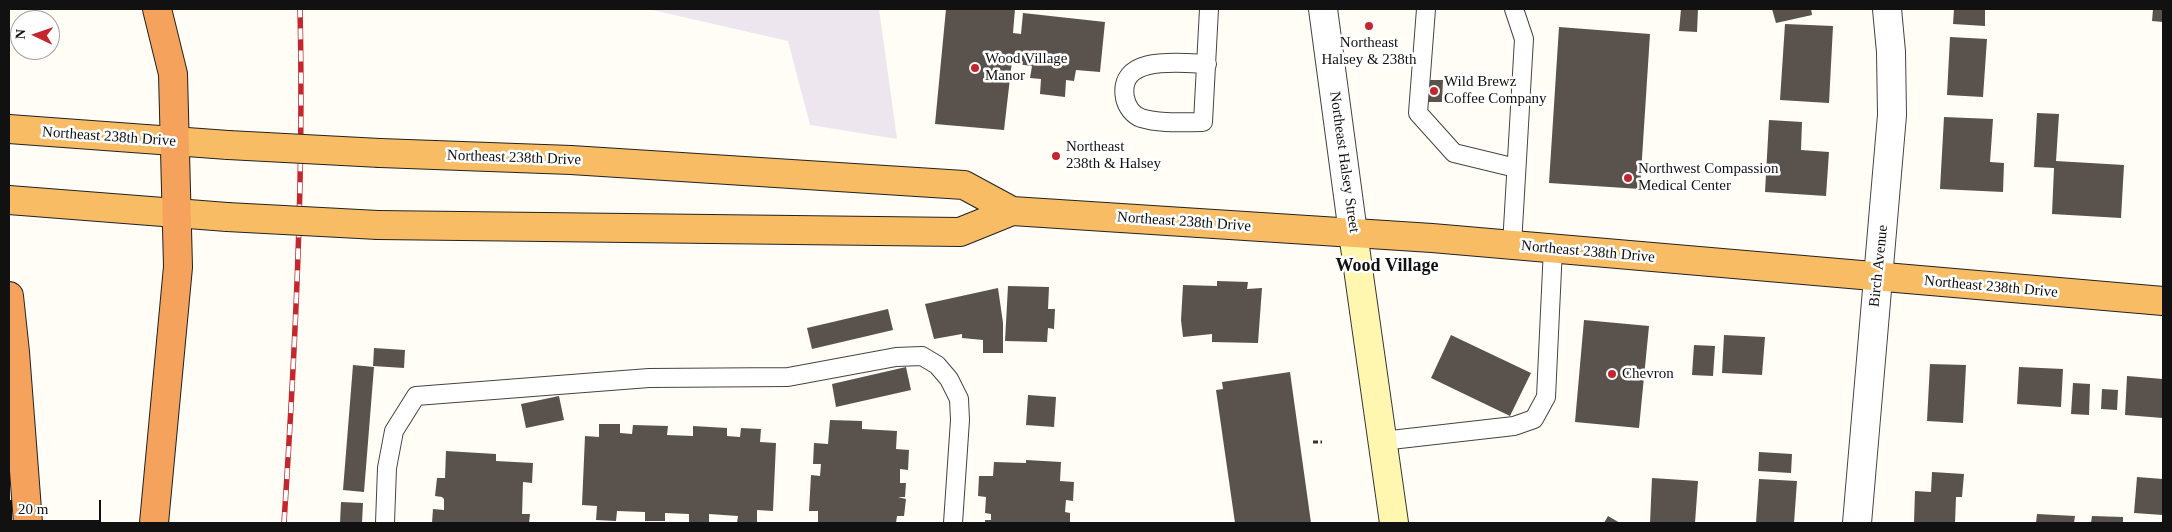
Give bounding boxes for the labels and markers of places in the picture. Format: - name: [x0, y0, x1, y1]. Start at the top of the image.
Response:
- marker: Northeast Halsey & 238th: [1363, 20, 1375, 32]
- place label: Northeast Halsey & 238th: [1322, 34, 1416, 69]
- place label: Wood Village Manor: [985, 50, 1067, 85]
- marker: Wood Village Manor: [969, 62, 981, 74]
- place label: Wild Brewz Coffee Company: [1444, 73, 1547, 108]
- marker: Wild Brewz Coffee Company: [1428, 85, 1440, 97]
- place label: Northeast 238th & Halsey: [1066, 138, 1161, 173]
- marker: Northeast 238th & Halsey: [1050, 150, 1062, 162]
- place label: Northwest Compassion Medical Center: [1638, 160, 1778, 195]
- marker: Northwest Compassion Medical Center: [1622, 172, 1634, 184]
- place label: Chevron: [1622, 365, 1674, 383]
- marker: Chevron: [1606, 368, 1618, 380]

